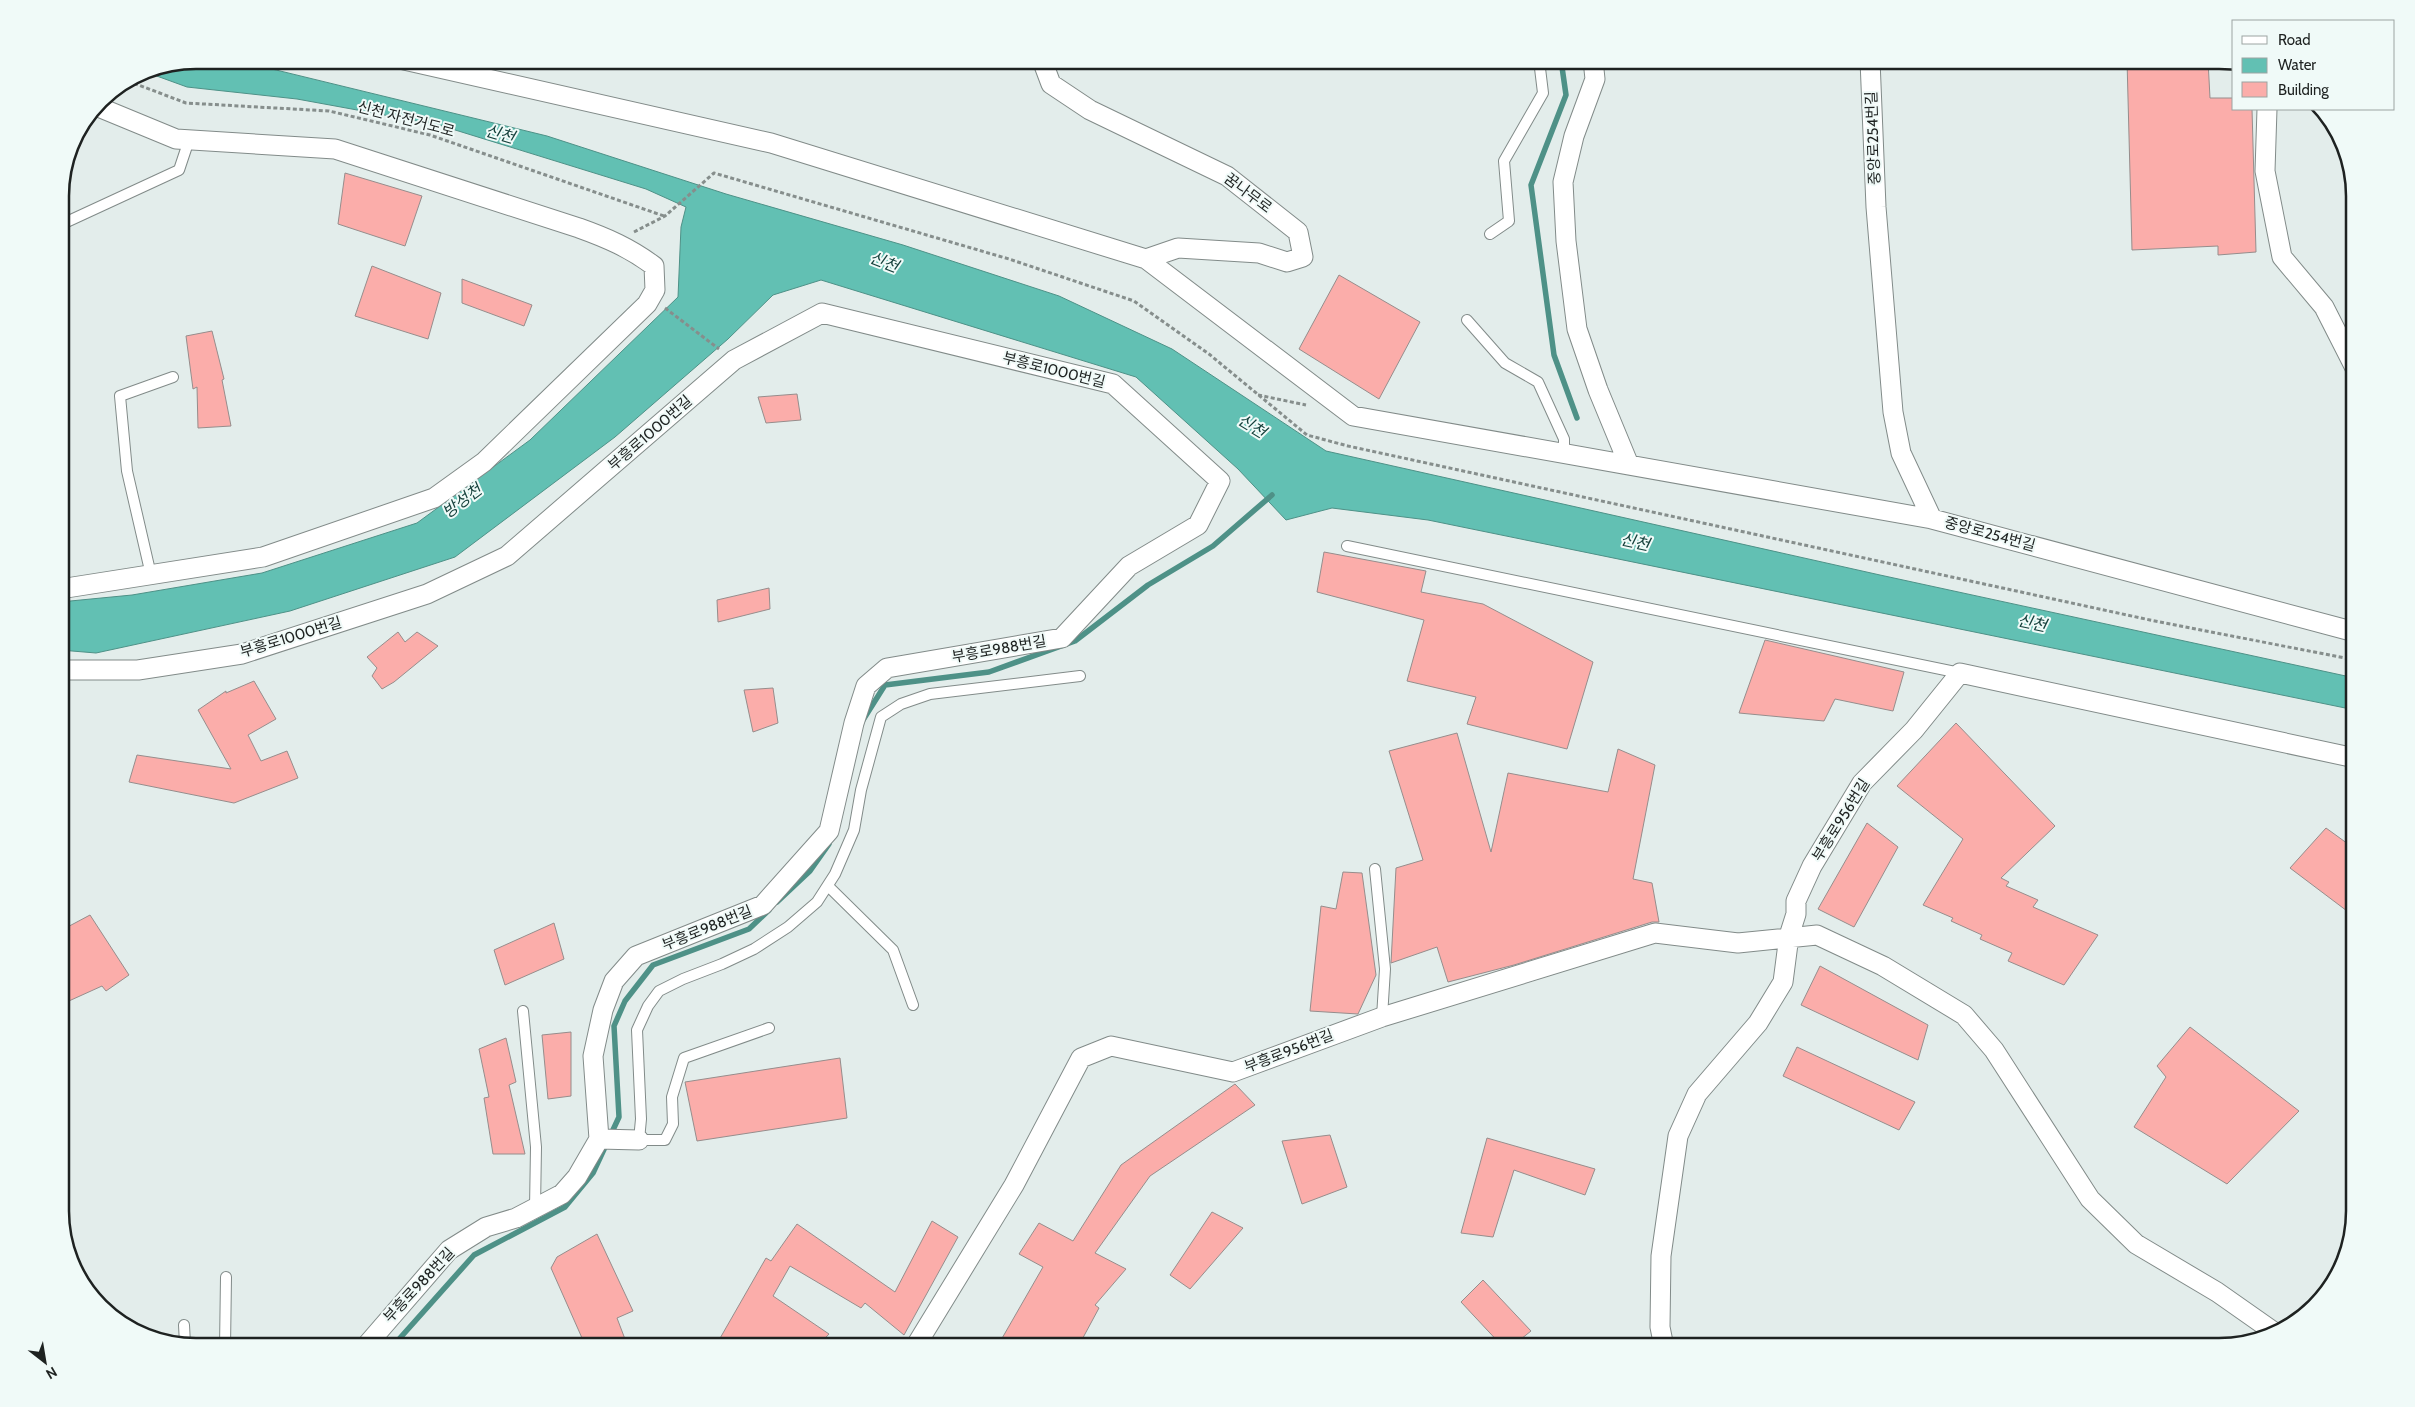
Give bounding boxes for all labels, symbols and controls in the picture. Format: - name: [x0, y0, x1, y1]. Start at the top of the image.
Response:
- legend: [2232, 20, 2395, 110]
- text: Road: [2278, 31, 2311, 49]
- text: Water: [2278, 56, 2316, 74]
- text: Building: [2278, 81, 2329, 99]
- street label: 중앙로254번길: [1862, 91, 1884, 185]
- street label: 신천 자전거도로: [355, 97, 457, 141]
- water label: 신천: [483, 121, 519, 148]
- street label: 꿈나무로: [1221, 169, 1275, 217]
- water label: 신천: [867, 248, 903, 277]
- street label: 부흥로1000번길: [1001, 349, 1107, 391]
- street label: 부흥로1000번길: [604, 392, 696, 474]
- water label: 신천: [1234, 410, 1271, 443]
- water label: 방성천: [439, 479, 487, 522]
- street label: 중앙로254번길: [1942, 513, 2038, 555]
- water label: 신천: [1619, 530, 1654, 555]
- water label: 신천: [2016, 611, 2051, 636]
- street label: 부흥로1000번길: [238, 613, 344, 661]
- street label: 부흥로988번길: [950, 632, 1048, 666]
- street label: 부흥로956번길: [1808, 775, 1874, 865]
- street label: 부흥로988번길: [659, 902, 755, 954]
- street label: 부흥로956번길: [1242, 1026, 1336, 1076]
- street label: 부흥로988번길: [380, 1244, 458, 1326]
- north arrow: [20, 1337, 70, 1387]
- text: N: [43, 1363, 61, 1383]

